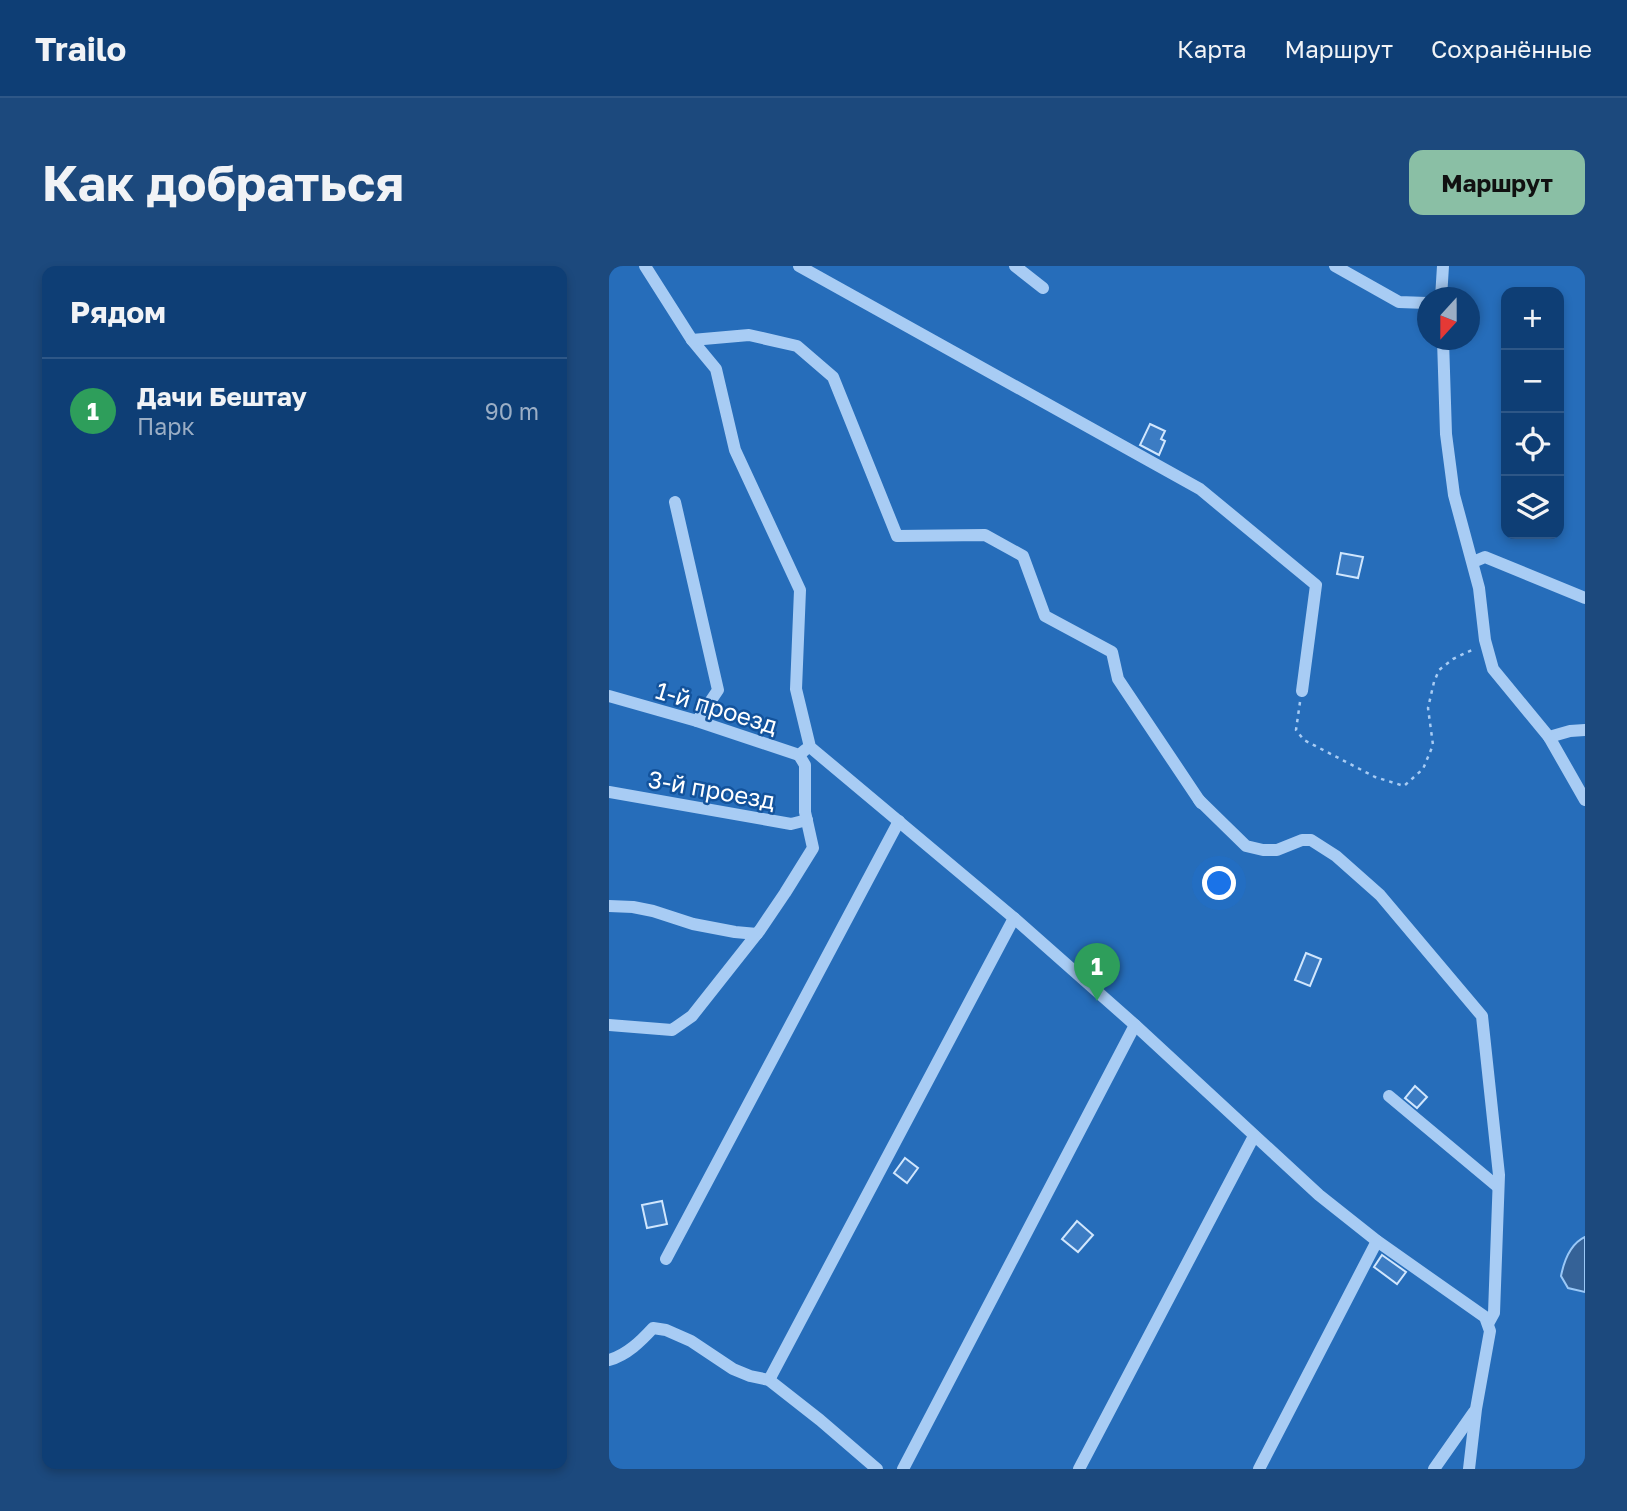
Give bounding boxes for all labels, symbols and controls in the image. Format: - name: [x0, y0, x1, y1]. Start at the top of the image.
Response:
- text: Trailo: [35, 29, 126, 68]
- text: Карта: [1177, 34, 1247, 63]
- text: Маршрут: [1285, 34, 1393, 63]
- text: Сохранённые: [1431, 34, 1592, 63]
- button: Маршрут: [1409, 150, 1585, 215]
- text: Как добраться: [42, 153, 404, 212]
- north arrow: [1417, 287, 1480, 350]
- map controls: [1501, 287, 1564, 539]
- button: +: [1501, 287, 1564, 350]
- text: Рядом: [70, 294, 166, 330]
- button: −: [1501, 350, 1564, 413]
- text: Дачи Бештау: [137, 381, 307, 412]
- text: 1: [87, 397, 99, 425]
- text: 90 m: [485, 397, 539, 425]
- text: Парк: [137, 412, 195, 440]
- button: locate: [1501, 413, 1564, 476]
- button: layers: [1501, 476, 1564, 539]
- street label: 1-й проезд: [653, 675, 781, 739]
- street label: 3-й проезд: [646, 764, 778, 814]
- your location: [1202, 866, 1236, 900]
- pin: 1: [1074, 943, 1120, 1001]

